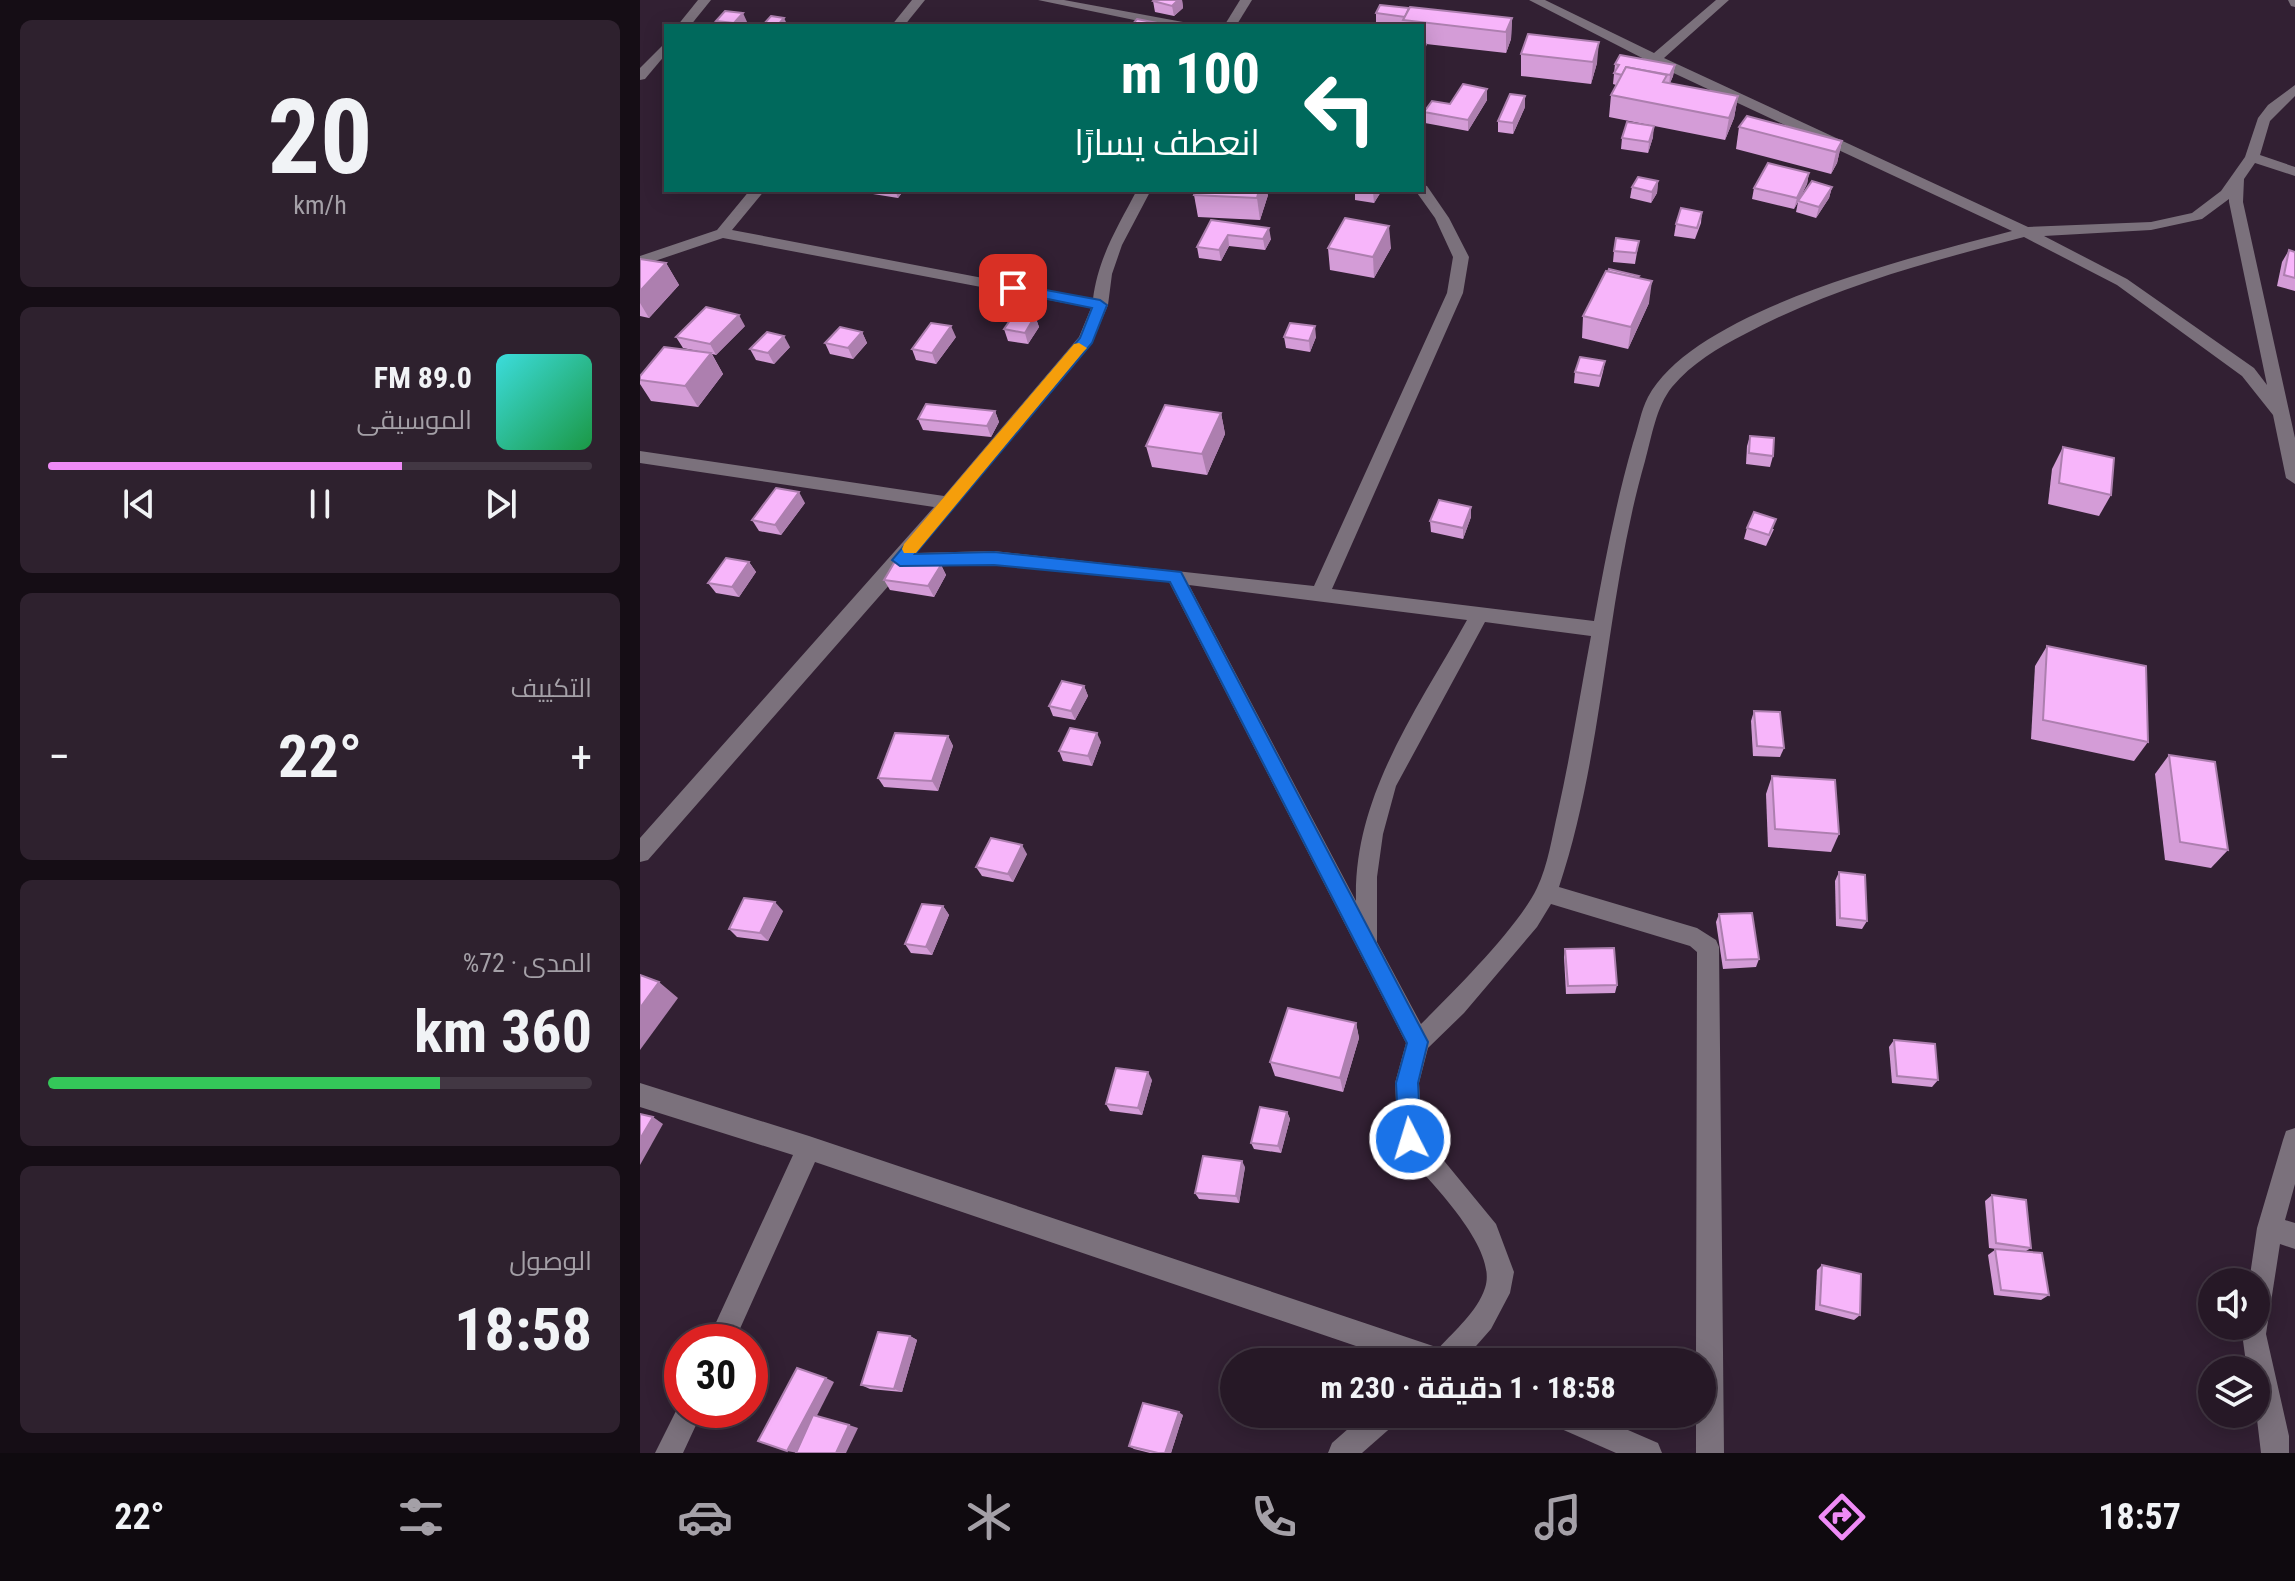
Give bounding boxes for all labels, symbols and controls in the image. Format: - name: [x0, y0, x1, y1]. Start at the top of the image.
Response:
- text: 100 m: [1121, 41, 1260, 107]
- icon: left: [1288, 56, 1392, 160]
- text: 20: [267, 77, 373, 198]
- text: انعطف يسارًا: [1074, 122, 1260, 164]
- text: km/h: [293, 190, 347, 220]
- pin: [979, 254, 1047, 322]
- icon: arrive: [991, 266, 1035, 310]
- text: 89.0 FM: [374, 360, 472, 395]
- text: الموسيقى: [357, 405, 472, 435]
- icon: previous: [117, 482, 161, 526]
- icon: pause: [298, 482, 342, 526]
- icon: next: [479, 482, 523, 526]
- text: التكييف: [510, 673, 592, 703]
- text: 22°: [278, 721, 362, 792]
- text: −: [48, 731, 70, 783]
- text: +: [570, 731, 592, 783]
- text: المدى · 72%: [463, 948, 592, 978]
- text: 360 km: [414, 996, 592, 1067]
- position arrow: [1368, 1097, 1452, 1181]
- text: الوصول: [509, 1246, 592, 1276]
- map controls: [2198, 1268, 2270, 1428]
- button: sound: [2198, 1268, 2270, 1340]
- text: 18:58: [454, 1294, 592, 1365]
- speed limit sign: 30: [664, 1324, 768, 1428]
- button: layers: [2198, 1356, 2270, 1428]
- text: 18:58 · 1 دقيقة · 230 m: [1320, 1370, 1616, 1405]
- icon: filters: [393, 1489, 449, 1545]
- icon: car: [677, 1489, 733, 1545]
- icon: climate: [961, 1489, 1017, 1545]
- icon: phone: [1246, 1489, 1302, 1545]
- icon: music: [1530, 1489, 1586, 1545]
- icon: directions: [1814, 1489, 1870, 1545]
- text: 22°: [114, 1496, 165, 1538]
- text: 18:57: [2098, 1496, 2181, 1538]

